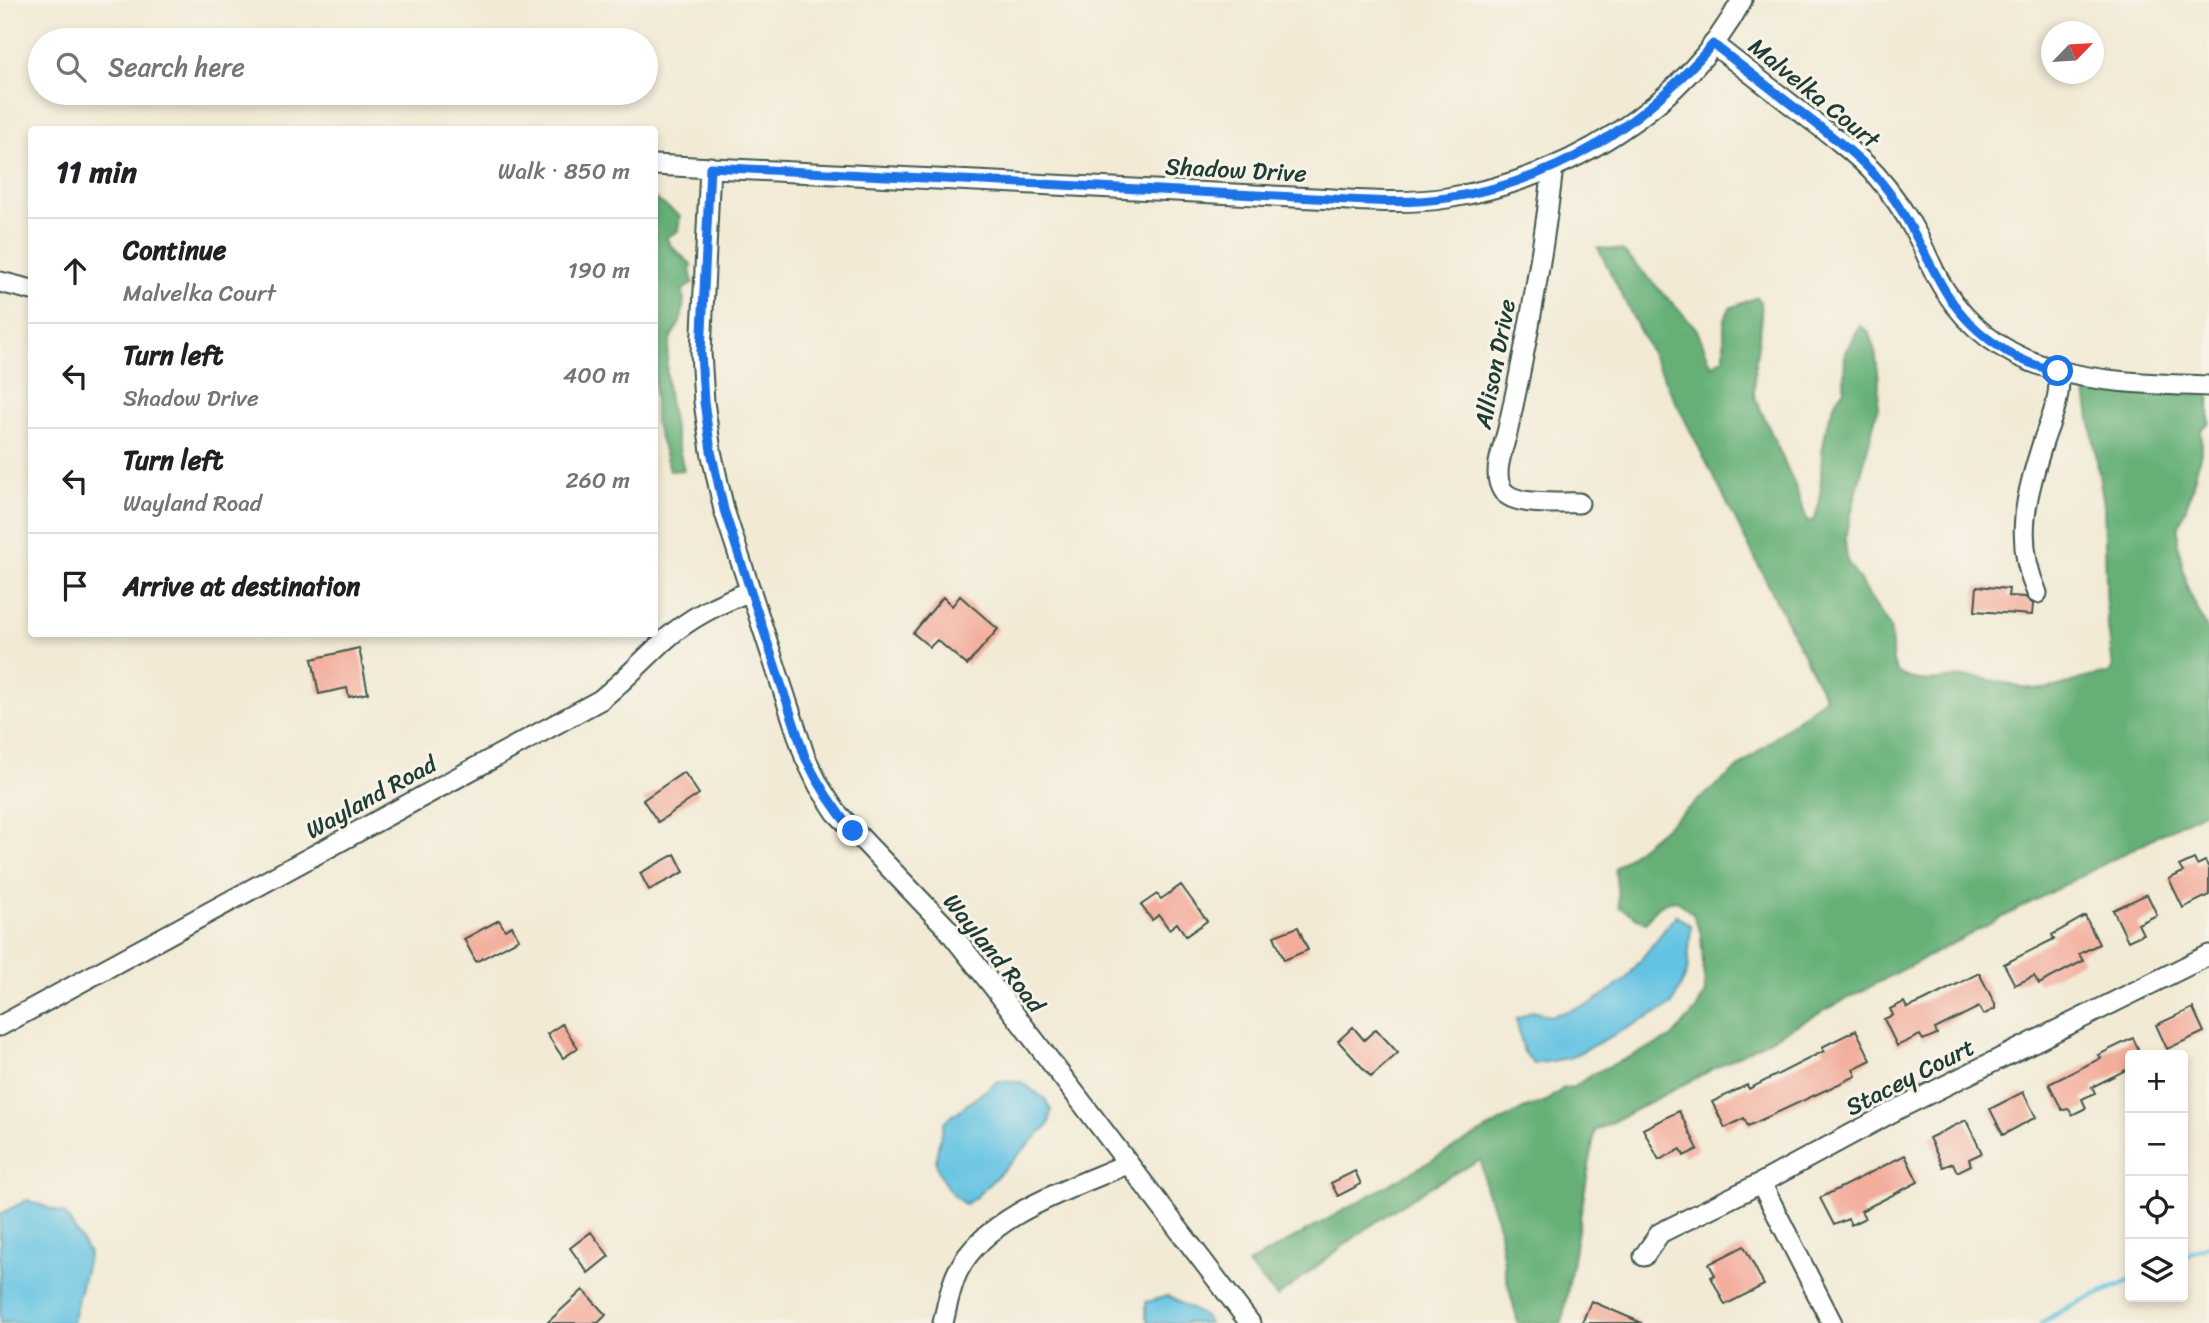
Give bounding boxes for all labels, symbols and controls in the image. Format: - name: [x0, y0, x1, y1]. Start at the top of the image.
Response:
- north arrow: [2041, 21, 2104, 84]
- street label: Malvelka Court: [1739, 27, 1890, 160]
- search box: [28, 28, 658, 105]
- text: Search here: [108, 44, 245, 90]
- icon: search: [52, 48, 90, 86]
- text: 11 min: [56, 145, 137, 199]
- street label: Shadow Drive: [1164, 145, 1308, 195]
- text: Walk · 850 m: [498, 151, 630, 192]
- text: Continue: [123, 227, 226, 273]
- text: 190 m: [568, 250, 630, 291]
- icon: ahead: [56, 252, 94, 290]
- text: Malvelka Court: [123, 273, 276, 314]
- street label: Allison Drive: [1462, 295, 1528, 434]
- text: Turn left: [123, 332, 223, 378]
- text: 400 m: [563, 355, 630, 396]
- route start: [2042, 355, 2073, 386]
- icon: left: [56, 357, 94, 395]
- text: Shadow Drive: [123, 378, 259, 419]
- text: Turn left: [123, 437, 223, 483]
- text: 260 m: [565, 460, 630, 501]
- icon: left: [56, 462, 94, 500]
- text: Wayland Road: [123, 483, 262, 524]
- text: Arrive at destination: [123, 563, 360, 609]
- icon: arrive: [56, 567, 94, 605]
- street label: Wayland Road: [297, 743, 446, 851]
- route end: [837, 815, 868, 846]
- street label: Wayland Road: [932, 883, 1057, 1024]
- street label: Stacey Court: [1838, 1026, 1982, 1128]
- map controls: [2125, 1050, 2188, 1302]
- button: +: [2125, 1050, 2188, 1113]
- button: −: [2125, 1113, 2188, 1176]
- button: locate: [2125, 1176, 2188, 1239]
- button: layers: [2125, 1239, 2188, 1302]

